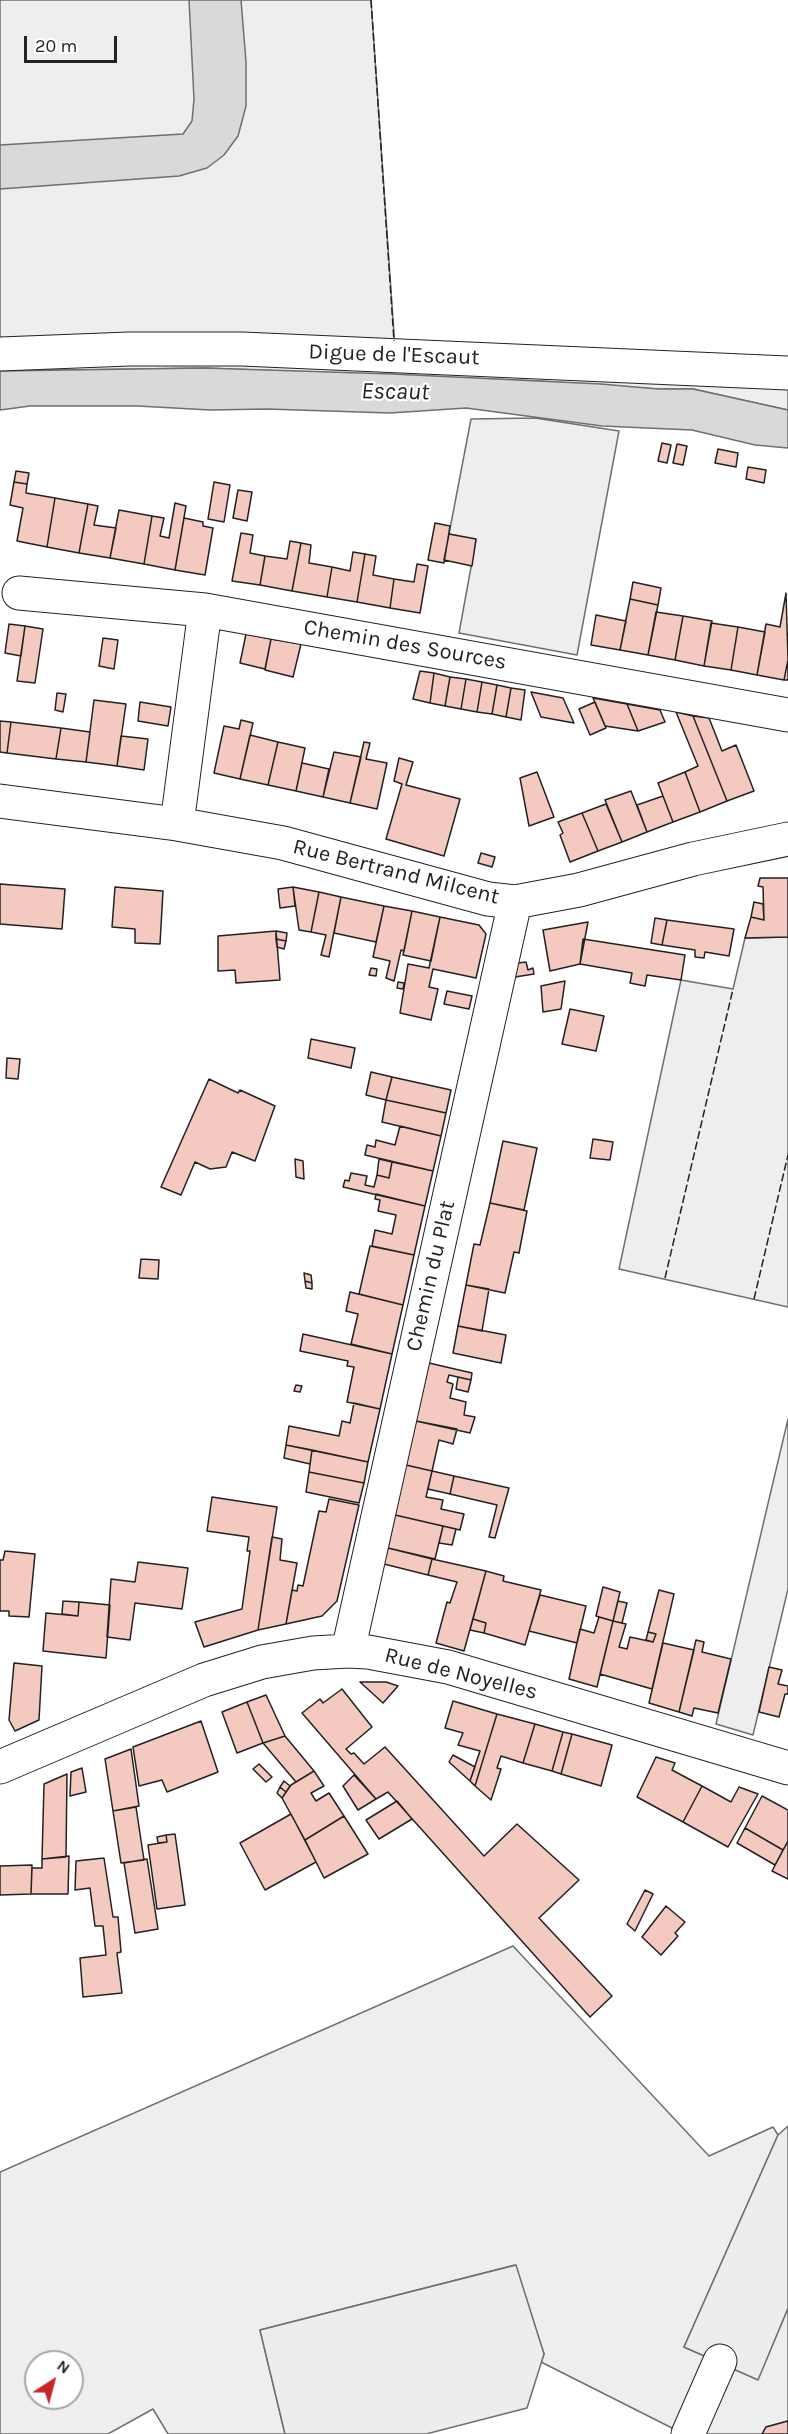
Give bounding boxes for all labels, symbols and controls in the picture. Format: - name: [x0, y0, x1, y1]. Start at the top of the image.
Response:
- scale bar: [27, 24, 120, 62]
- text: 20 m: [35, 35, 77, 57]
- street label: Digue de l'Escaut: [308, 339, 480, 371]
- water label: Escaut: [361, 377, 429, 407]
- street label: Chemin des Sources: [301, 614, 509, 676]
- street label: Rue Bertrand Milcent: [290, 834, 502, 910]
- street label: Chemin du Plat: [401, 1198, 461, 1354]
- street label: Rue de Noyelles: [382, 1642, 540, 1706]
- north arrow: [24, 2350, 84, 2410]
- text: N: [53, 2356, 74, 2378]

